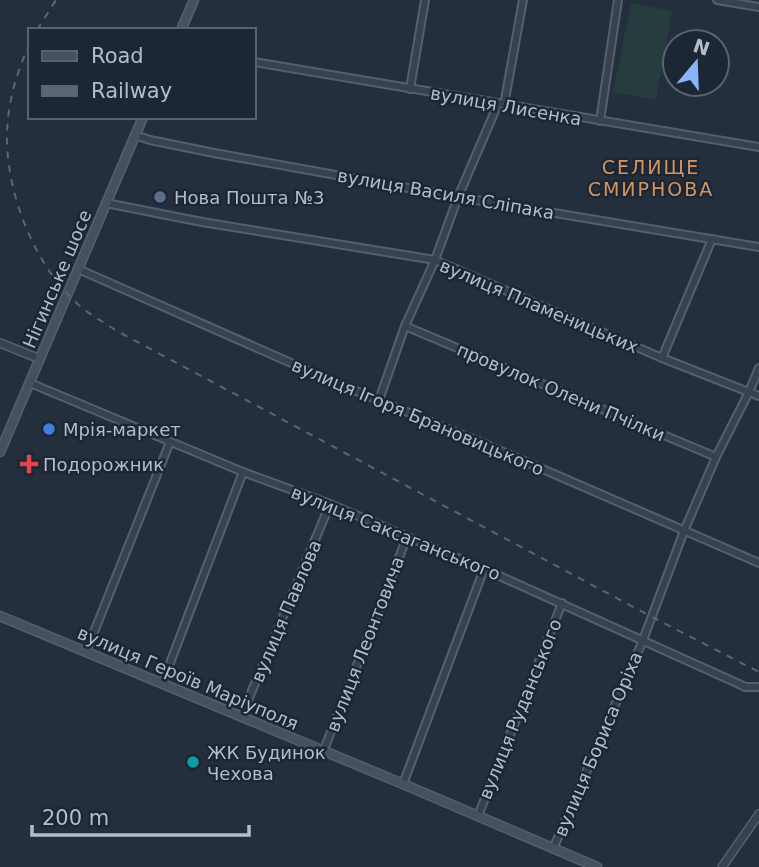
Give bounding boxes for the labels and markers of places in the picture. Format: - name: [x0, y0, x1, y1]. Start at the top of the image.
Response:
- place label: Нова Пошта №3: [174, 187, 324, 208]
- marker: Нова Пошта №3: [152, 189, 168, 205]
- place label: Мрія-маркет: [63, 419, 181, 440]
- marker: Мрія-маркет: [41, 421, 57, 437]
- place label: Подорожник: [43, 454, 164, 475]
- marker: Подорожник: [21, 456, 37, 472]
- place label: ЖК Будинок Чехова: [207, 742, 326, 784]
- marker: ЖК Будинок Чехова: [185, 754, 201, 770]

